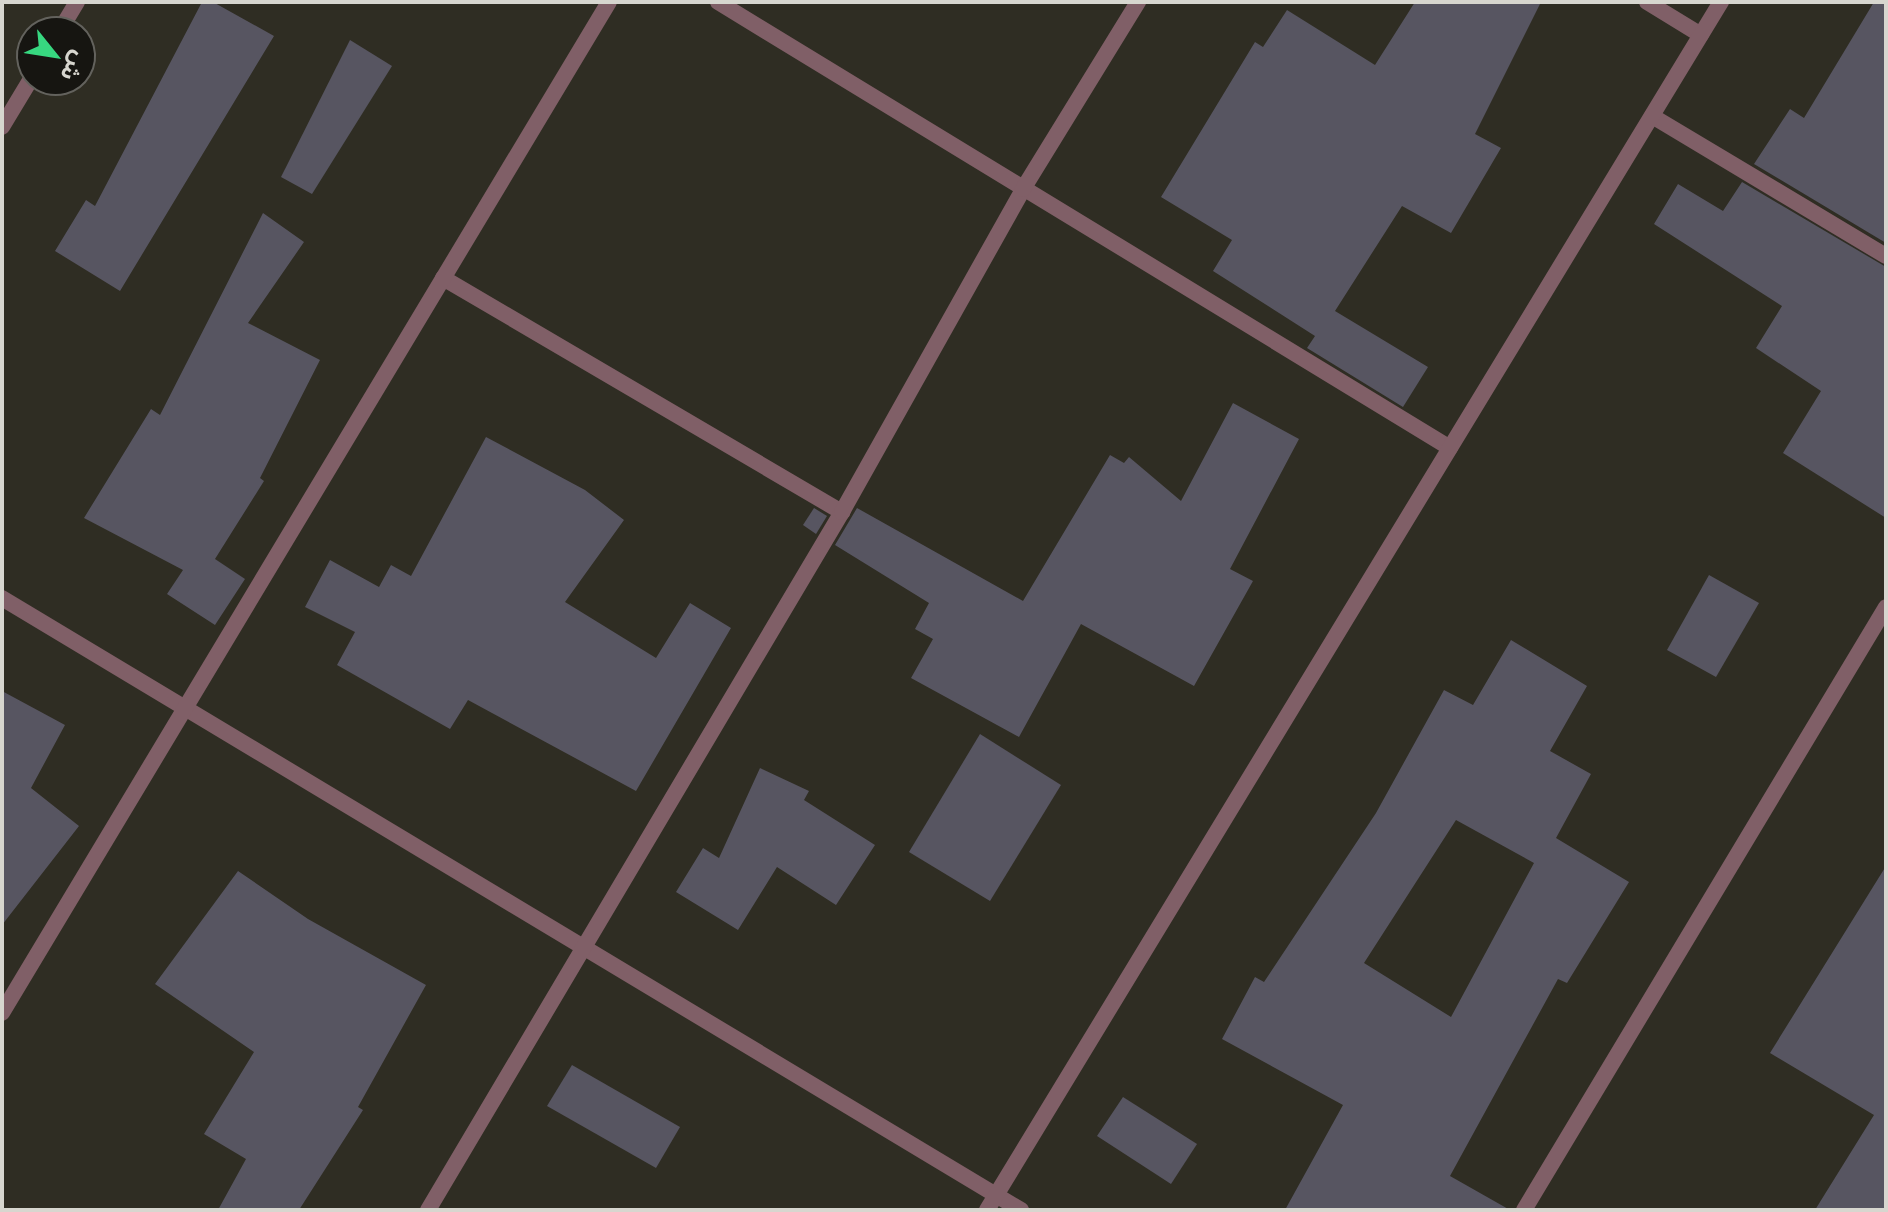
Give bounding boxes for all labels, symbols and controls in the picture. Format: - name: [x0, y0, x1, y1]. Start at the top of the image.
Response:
- north arrow: [16, 16, 96, 96]
- text: ش: [55, 46, 96, 88]

